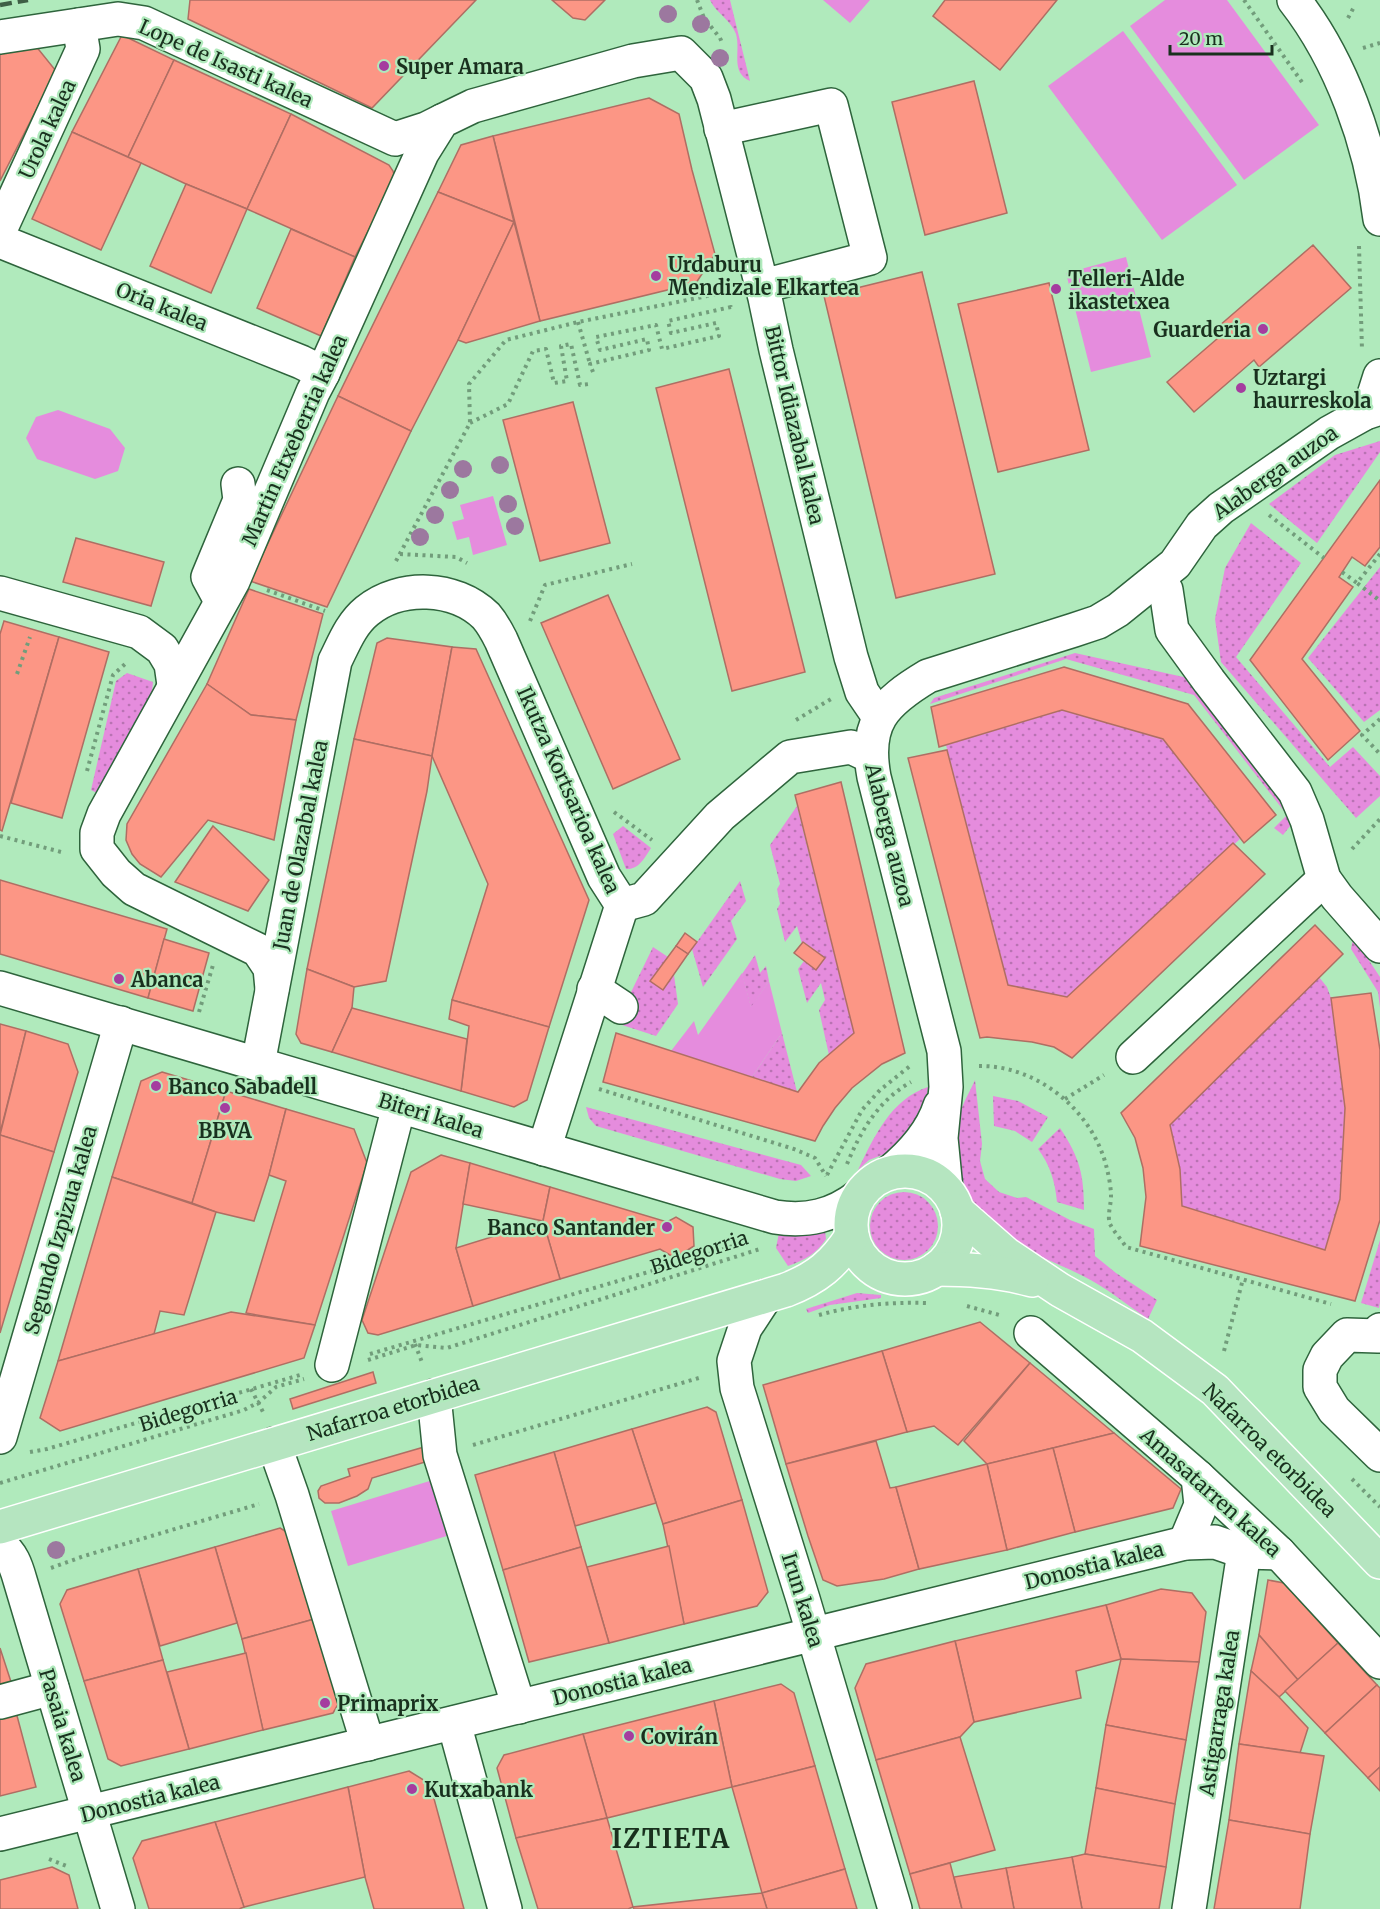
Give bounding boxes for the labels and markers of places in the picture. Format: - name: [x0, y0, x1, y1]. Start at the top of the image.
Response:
- place label: Super Amara: [396, 54, 524, 79]
- marker: Super Amara: [377, 59, 391, 73]
- place label: Urdaburu Mendizale Elkartea: [668, 252, 859, 300]
- place label: Telleri-Alde ikastetxea: [1068, 266, 1185, 314]
- marker: Urdaburu Mendizale Elkartea: [649, 269, 663, 283]
- marker: Telleri-Alde ikastetxea: [1049, 282, 1063, 296]
- place label: Guarderia: [1153, 317, 1251, 342]
- marker: Guarderia: [1256, 322, 1270, 336]
- place label: Uztargi haurreskola: [1253, 365, 1371, 413]
- marker: Uztargi haurreskola: [1234, 381, 1248, 395]
- place label: Abanca: [130, 967, 204, 992]
- marker: Abanca: [112, 972, 126, 986]
- place label: Banco Sabadell: [168, 1074, 318, 1099]
- marker: Banco Sabadell: [149, 1079, 163, 1093]
- marker: BBVA: [218, 1101, 232, 1115]
- place label: BBVA: [198, 1118, 253, 1143]
- place label: Banco Santander: [487, 1215, 655, 1240]
- marker: Banco Santander: [660, 1220, 674, 1234]
- place label: Primaprix: [337, 1691, 439, 1716]
- marker: Primaprix: [318, 1696, 332, 1710]
- place label: Covirán: [641, 1724, 718, 1749]
- marker: Covirán: [622, 1729, 636, 1743]
- place label: Kutxabank: [424, 1777, 533, 1802]
- marker: Kutxabank: [405, 1782, 419, 1796]

